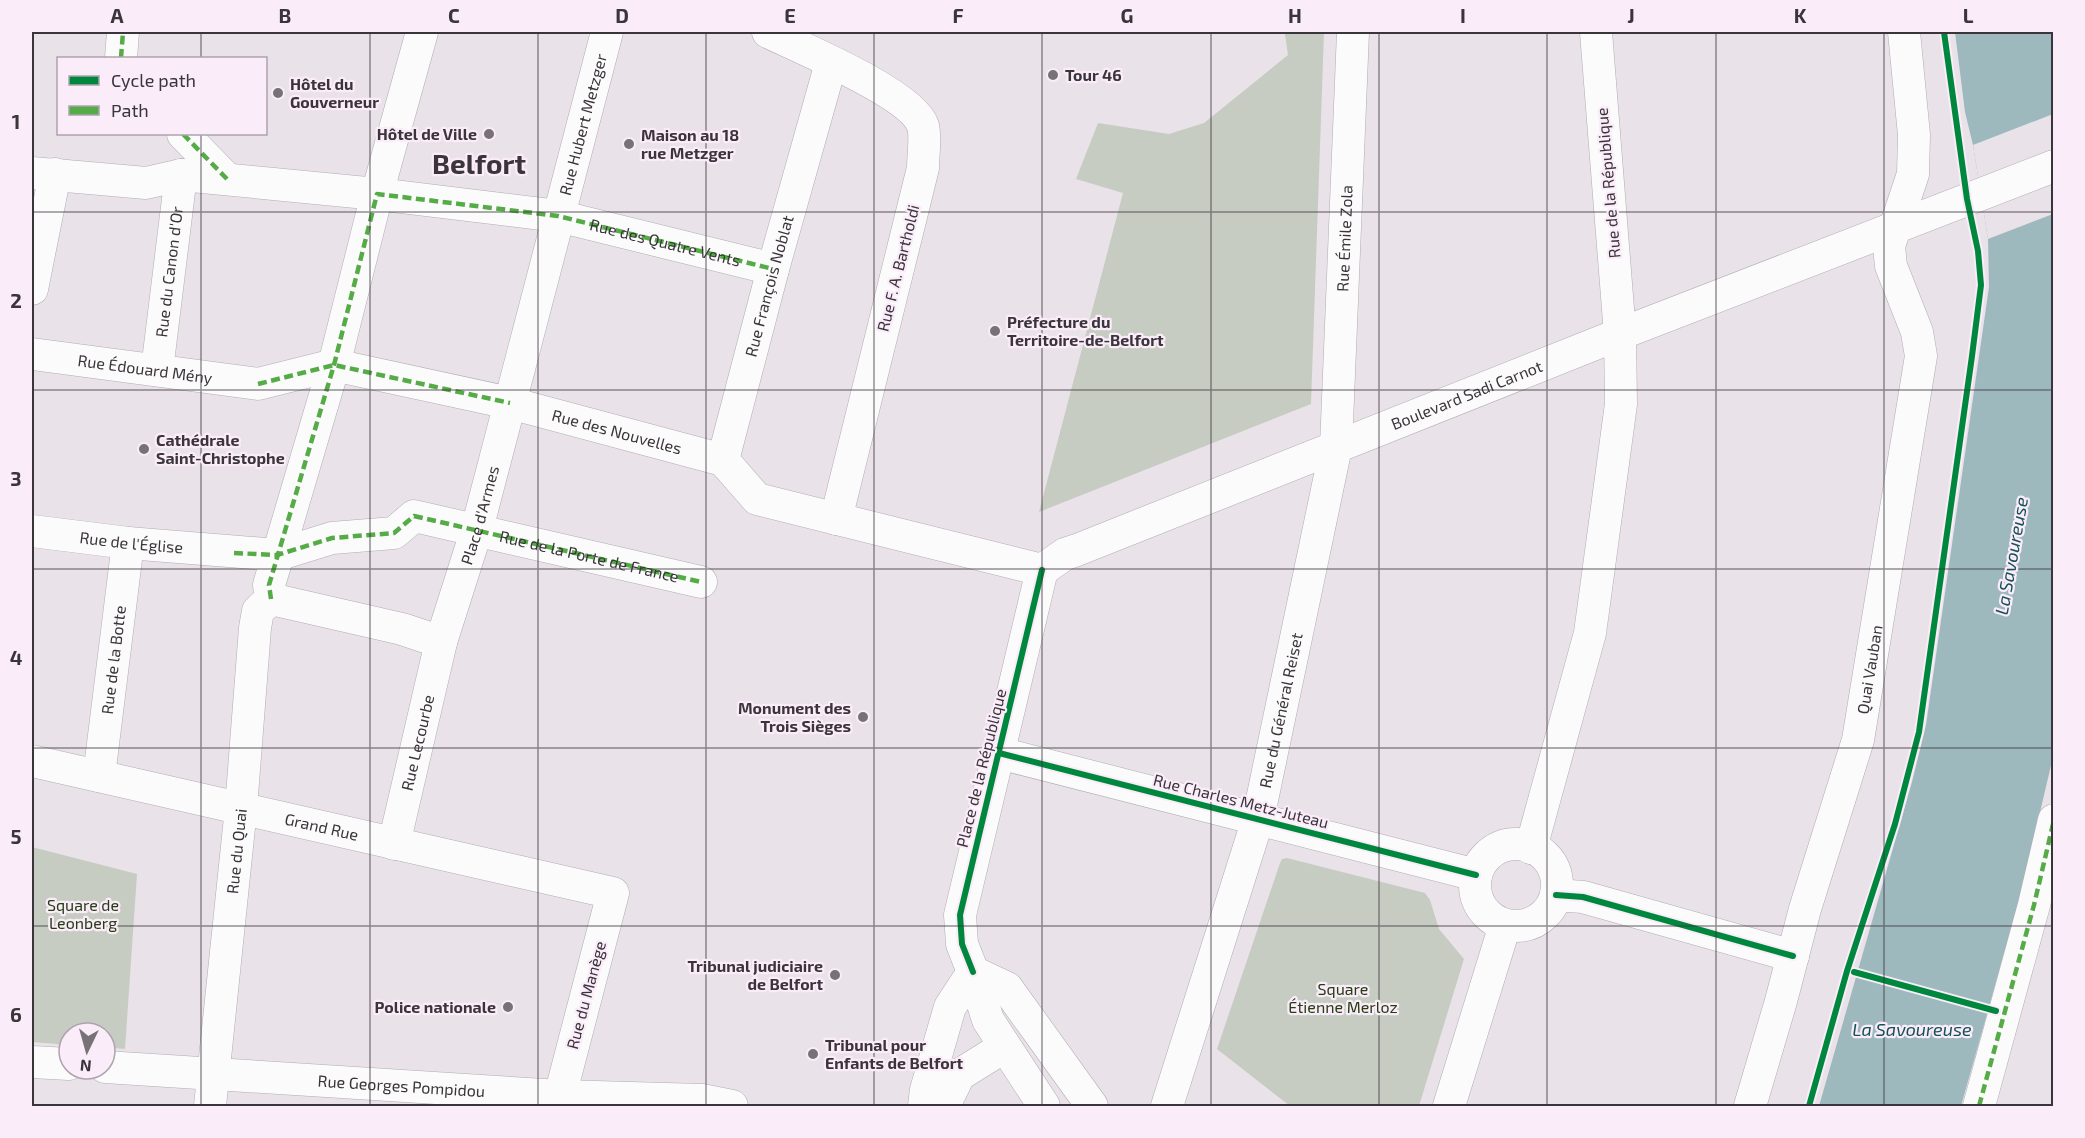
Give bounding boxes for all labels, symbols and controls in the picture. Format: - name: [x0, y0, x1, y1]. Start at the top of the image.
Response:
- text: A: [110, 3, 124, 27]
- text: B: [279, 3, 291, 27]
- text: C: [448, 3, 460, 27]
- text: D: [615, 3, 629, 27]
- text: E: [784, 3, 796, 27]
- text: F: [952, 3, 964, 27]
- text: G: [1121, 3, 1133, 27]
- text: H: [1288, 3, 1302, 27]
- text: I: [1460, 3, 1466, 27]
- text: J: [1627, 3, 1635, 27]
- text: K: [1794, 3, 1807, 27]
- text: L: [1963, 3, 1974, 27]
- street label: Rue Hubert Metzger: [555, 51, 610, 197]
- legend: [57, 57, 267, 135]
- place label: Tour 46: [1065, 65, 1122, 84]
- marker: Tour 46: [1046, 68, 1060, 82]
- text: Cycle path: [111, 69, 196, 91]
- place label: Hôtel du Gouverneur: [290, 74, 379, 111]
- marker: Hôtel du Gouverneur: [271, 86, 285, 100]
- text: Path: [111, 99, 149, 121]
- street label: Rue de la République: [1591, 107, 1624, 259]
- text: 1: [12, 109, 20, 133]
- place label: Hôtel de Ville: [377, 124, 477, 143]
- place label: Maison au 18 rue Metzger: [641, 125, 739, 162]
- marker: Hôtel de Ville: [482, 127, 496, 141]
- marker: Maison au 18 rue Metzger: [622, 137, 636, 151]
- district label: Belfort: [432, 146, 526, 180]
- street label: Rue Émile Zola: [1332, 185, 1356, 292]
- street label: Rue F. A. Bartholdi: [873, 202, 922, 333]
- street label: Rue du Canon d'Or: [151, 204, 186, 338]
- street label: Rue François Noblat: [740, 213, 797, 359]
- street label: Rue des Quatre Vents: [588, 214, 743, 270]
- text: 2: [10, 288, 22, 312]
- place label: Préfecture du Territoire-de-Belfort: [1007, 312, 1164, 349]
- marker: Préfecture du Territoire-de-Belfort: [988, 324, 1002, 338]
- street label: Rue Édouard Mény: [77, 350, 214, 387]
- street label: Boulevard Sadi Carnot: [1388, 356, 1545, 433]
- street label: Rue des Nouvelles: [550, 405, 684, 458]
- place label: Cathédrale Saint-Christophe: [156, 430, 285, 467]
- marker: Cathédrale Saint-Christophe: [137, 442, 151, 456]
- street label: Place d'Armes: [456, 464, 502, 567]
- text: 3: [10, 466, 22, 490]
- water label: La Savoureuse: [1990, 495, 2032, 617]
- street label: Rue de la Porte de France: [498, 526, 681, 586]
- street label: Rue de l'Église: [79, 527, 184, 556]
- street label: Rue de la Botte: [97, 604, 129, 715]
- street label: Quai Vauban: [1852, 623, 1886, 716]
- street label: Rue du Général Reiset: [1255, 631, 1306, 790]
- text: 4: [10, 645, 23, 669]
- street label: Place de la République: [952, 687, 1009, 849]
- street label: Rue Lecourbe: [397, 693, 437, 792]
- place label: Monument des Trois Sièges: [738, 698, 851, 735]
- marker: Monument des Trois Sièges: [856, 710, 870, 724]
- street label: Rue Charles Metz-Juteau: [1151, 770, 1331, 832]
- street label: Rue du Quai: [222, 808, 250, 895]
- street label: Grand Rue: [283, 809, 360, 844]
- text: 5: [10, 824, 22, 848]
- park label: Square de Leonberg: [47, 895, 119, 932]
- street label: Rue du Manège: [562, 939, 609, 1051]
- place label: Tribunal judiciaire de Belfort: [688, 956, 823, 993]
- marker: Tribunal judiciaire de Belfort: [828, 968, 842, 982]
- park label: Square Étienne Merloz: [1288, 979, 1398, 1016]
- place label: Police nationale: [374, 997, 496, 1016]
- marker: Police nationale: [501, 1000, 515, 1014]
- text: 6: [10, 1002, 22, 1026]
- water label: La Savoureuse: [1852, 1018, 1972, 1040]
- north arrow: [57, 1021, 117, 1081]
- place label: Tribunal pour Enfants de Belfort: [825, 1035, 964, 1072]
- marker: Tribunal pour Enfants de Belfort: [806, 1047, 820, 1061]
- text: N: [79, 1056, 92, 1076]
- street label: Rue Georges Pompidou: [317, 1071, 486, 1100]

